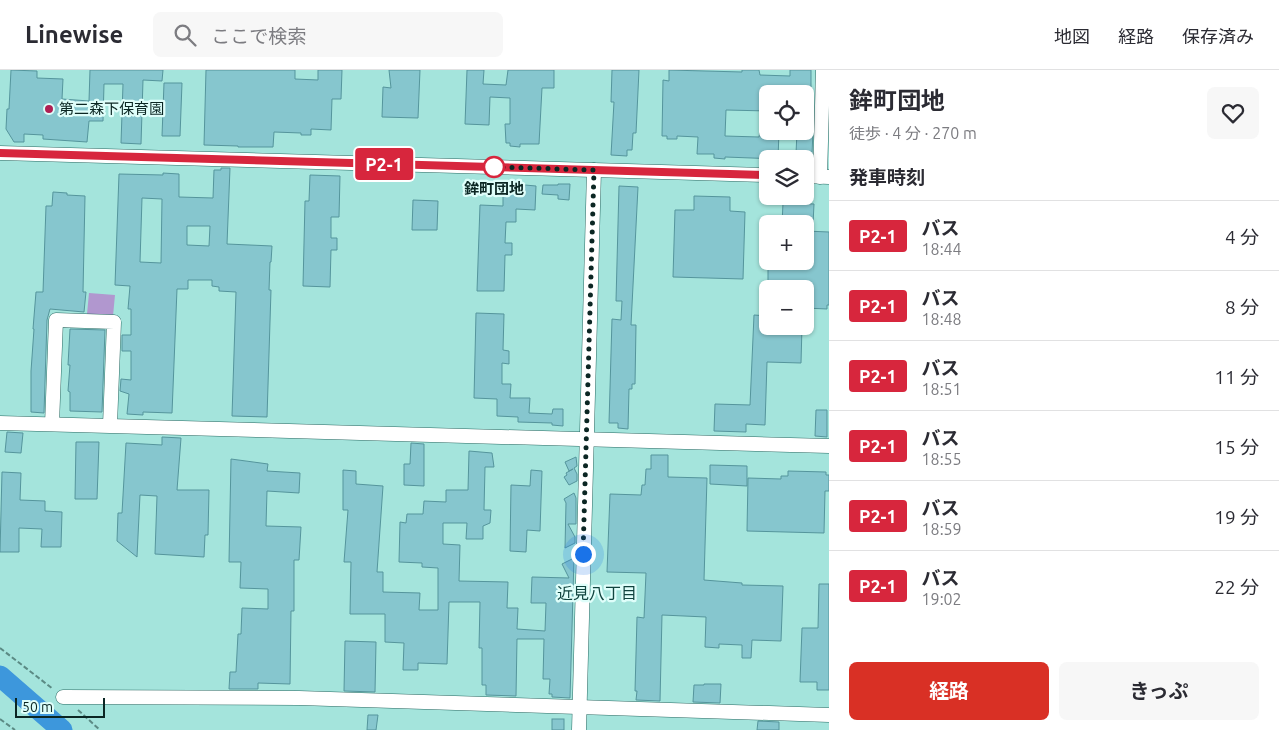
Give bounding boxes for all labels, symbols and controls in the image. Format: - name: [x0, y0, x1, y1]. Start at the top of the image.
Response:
- search box: [153, 12, 503, 57]
- text: Linewise: [25, 21, 123, 48]
- icon: search: [171, 21, 199, 49]
- text: ここで検索: [211, 25, 306, 47]
- text: 地図: [1054, 26, 1090, 46]
- text: 経路: [1118, 26, 1154, 46]
- text: 保存済み: [1182, 26, 1254, 46]
- map controls: [759, 85, 814, 335]
- button: locate: [759, 85, 814, 140]
- text: 鉾町団地: [849, 87, 945, 114]
- button: heart: [1207, 87, 1259, 139]
- place label: 第二森下保育園: [59, 100, 164, 117]
- marker: 第二森下保育園: [43, 103, 55, 115]
- text: 徒歩 · 4 分 · 270 m: [849, 124, 977, 142]
- line badge: P2-1: [349, 148, 419, 180]
- button: layers: [759, 150, 814, 205]
- text: P2-1: [365, 154, 403, 174]
- marker: 鉾町団地: [483, 156, 505, 178]
- text: 発車時刻: [849, 166, 925, 188]
- place label: 鉾町団地: [464, 180, 524, 197]
- button: +: [759, 215, 814, 270]
- text: バス: [922, 217, 960, 239]
- text: P2-1: [859, 226, 897, 246]
- text: 4 分: [1225, 226, 1259, 248]
- text: 18:44: [922, 240, 962, 258]
- button: −: [759, 280, 814, 335]
- text: バス: [922, 287, 960, 309]
- text: P2-1: [859, 296, 897, 316]
- text: 8 分: [1225, 296, 1259, 318]
- text: 18:48: [922, 310, 962, 328]
- text: バス: [922, 357, 960, 379]
- text: P2-1: [859, 366, 897, 386]
- text: 11 分: [1214, 366, 1259, 388]
- text: 18:51: [922, 380, 962, 398]
- text: バス: [922, 427, 960, 449]
- text: P2-1: [859, 436, 897, 456]
- text: 15 分: [1214, 436, 1259, 458]
- text: 18:55: [922, 450, 962, 468]
- text: バス: [922, 497, 960, 519]
- text: P2-1: [859, 506, 897, 526]
- text: 19 分: [1214, 506, 1259, 528]
- text: 18:59: [922, 520, 962, 538]
- your location: [571, 542, 596, 567]
- text: バス: [922, 567, 960, 589]
- text: P2-1: [859, 576, 897, 596]
- text: 22 分: [1214, 576, 1259, 598]
- district label: 近見八丁目: [557, 584, 637, 602]
- text: 19:02: [922, 590, 962, 608]
- button: 経路: [849, 662, 1049, 720]
- button: きっぷ: [1059, 662, 1259, 720]
- scale bar: [15, 695, 105, 718]
- text: 50 m: [22, 699, 53, 715]

